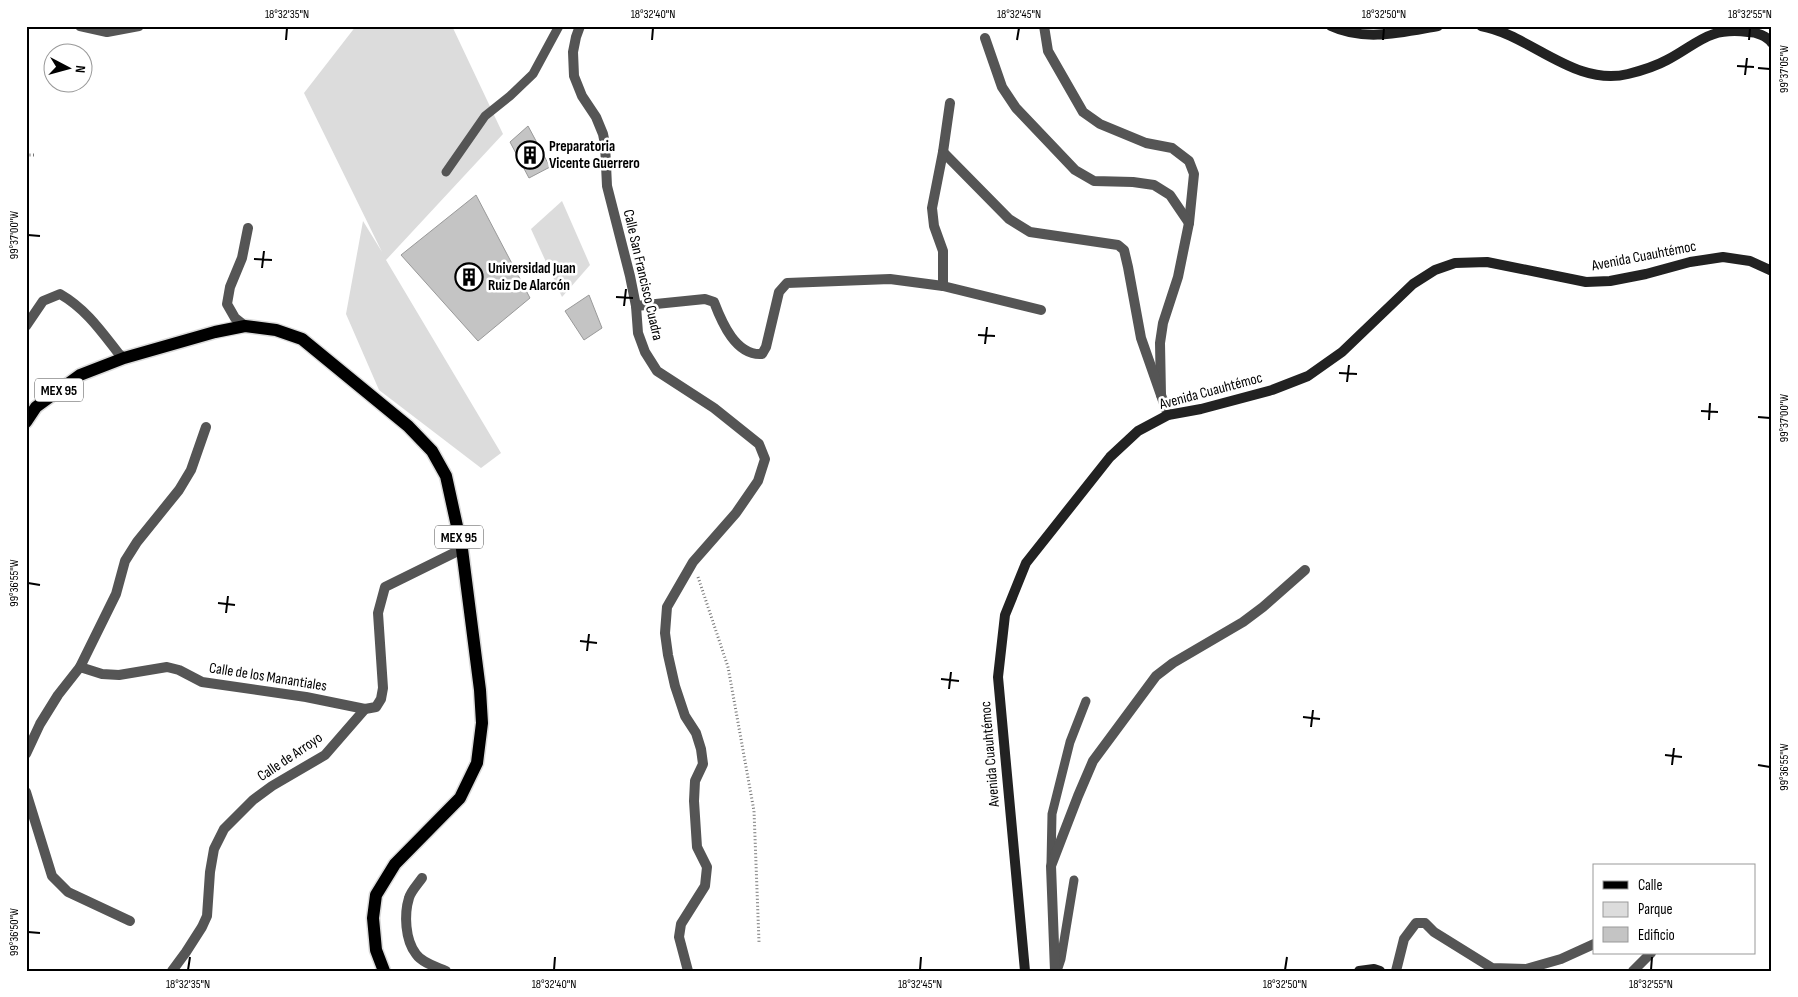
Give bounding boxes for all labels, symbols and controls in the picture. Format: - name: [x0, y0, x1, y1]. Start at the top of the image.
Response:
- text: 18°32'35"N: [265, 7, 309, 22]
- text: 18°32'40"N: [631, 7, 675, 22]
- text: 18°32'45"N: [997, 7, 1041, 22]
- text: 18°32'50"N: [1362, 7, 1406, 22]
- text: 18°32'55"N: [1728, 7, 1772, 22]
- north arrow: [42, 42, 92, 92]
- text: 99°37'05"W: [1777, 45, 1792, 93]
- text: N: [72, 65, 89, 74]
- place label: Preparatoria Vicente Guerrero: [549, 137, 640, 173]
- building icon: Preparatoria Vicente Guerrero: [515, 140, 545, 170]
- street label: Calle San Francisco Cuadra: [619, 208, 667, 343]
- text: 99°37'00"W: [7, 211, 22, 259]
- street label: Avenida Cuauhtémoc: [1589, 237, 1698, 276]
- place label: Universidad Juan Ruiz De Alarcón: [488, 259, 576, 295]
- building icon: Universidad Juan Ruiz De Alarcón: [454, 262, 484, 292]
- street label: Avenida Cuauhtémoc: [1156, 368, 1265, 414]
- road number: MEX 95: [35, 378, 83, 402]
- text: 99°37'00"W: [1777, 394, 1792, 442]
- road number: MEX 95: [435, 526, 483, 548]
- text: 99°36'55"W: [7, 559, 22, 607]
- street label: Calle de los Manantiales: [208, 658, 328, 696]
- street label: Avenida Cuauhtémoc: [976, 700, 1004, 809]
- street label: Calle de Arroyo: [254, 728, 326, 786]
- text: 99°36'55"W: [1777, 743, 1792, 791]
- legend: [1593, 864, 1756, 954]
- text: Calle: [1638, 876, 1662, 895]
- text: Parque: [1638, 900, 1673, 919]
- text: 99°36'50"W: [7, 908, 22, 956]
- text: Edificio: [1638, 926, 1675, 945]
- text: 18°32'35"N: [166, 977, 210, 992]
- text: 18°32'40"N: [532, 977, 576, 992]
- text: 18°32'45"N: [898, 977, 942, 992]
- text: 18°32'50"N: [1263, 977, 1307, 992]
- text: 18°32'55"N: [1629, 977, 1673, 992]

